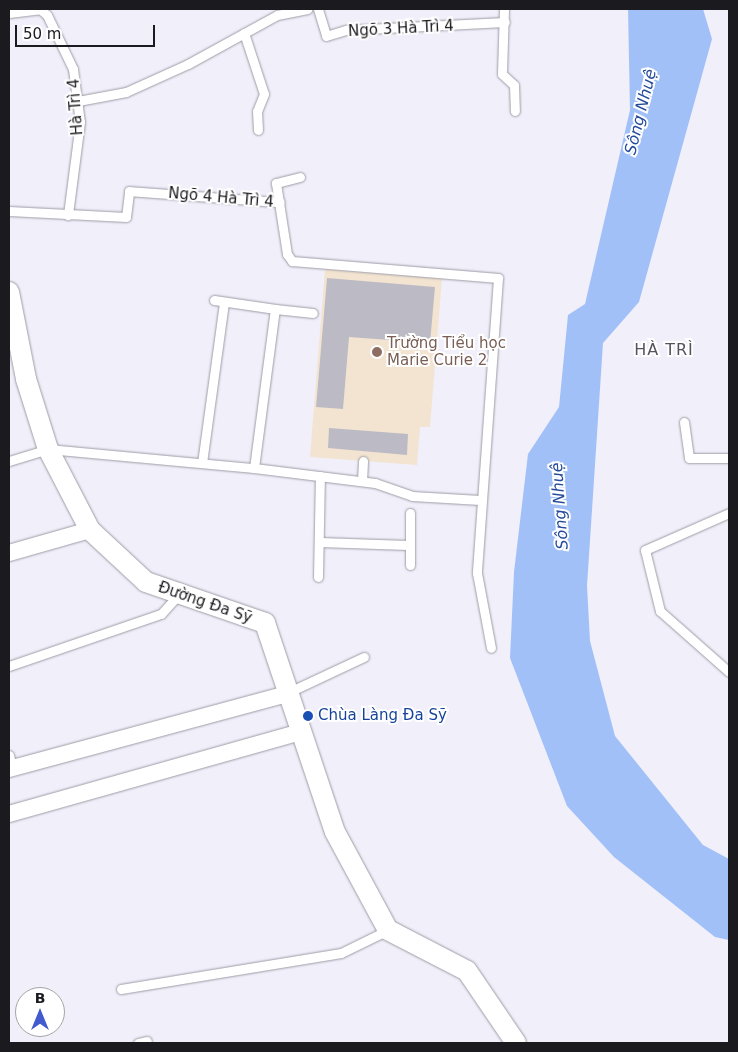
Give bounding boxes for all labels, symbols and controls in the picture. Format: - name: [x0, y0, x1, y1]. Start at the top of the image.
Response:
- scale bar: [18, 15, 158, 47]
- street label: Ngõ 3 Hà Trì 4: [348, 17, 454, 41]
- text: 50 m: [23, 25, 61, 43]
- water label: Sông Nhuệ: [621, 67, 661, 157]
- street label: Hà Trì 4: [65, 78, 87, 136]
- street label: Ngõ 4 Hà Trì 4: [167, 184, 275, 212]
- place label: Trường Tiểu học Marie Curie 2: [387, 334, 506, 369]
- district label: HÀ TRÌ: [633, 340, 695, 360]
- marker: Trường Tiểu học Marie Curie 2: [371, 346, 383, 358]
- water label: Sông Nhuệ: [547, 462, 573, 550]
- street label: Đường Đa Sỹ: [156, 579, 254, 627]
- place label: Chùa Làng Đa Sỹ: [318, 707, 447, 725]
- marker: Chùa Làng Đa Sỹ: [302, 710, 314, 722]
- north arrow: [15, 987, 65, 1037]
- text: B: [35, 990, 45, 1006]

